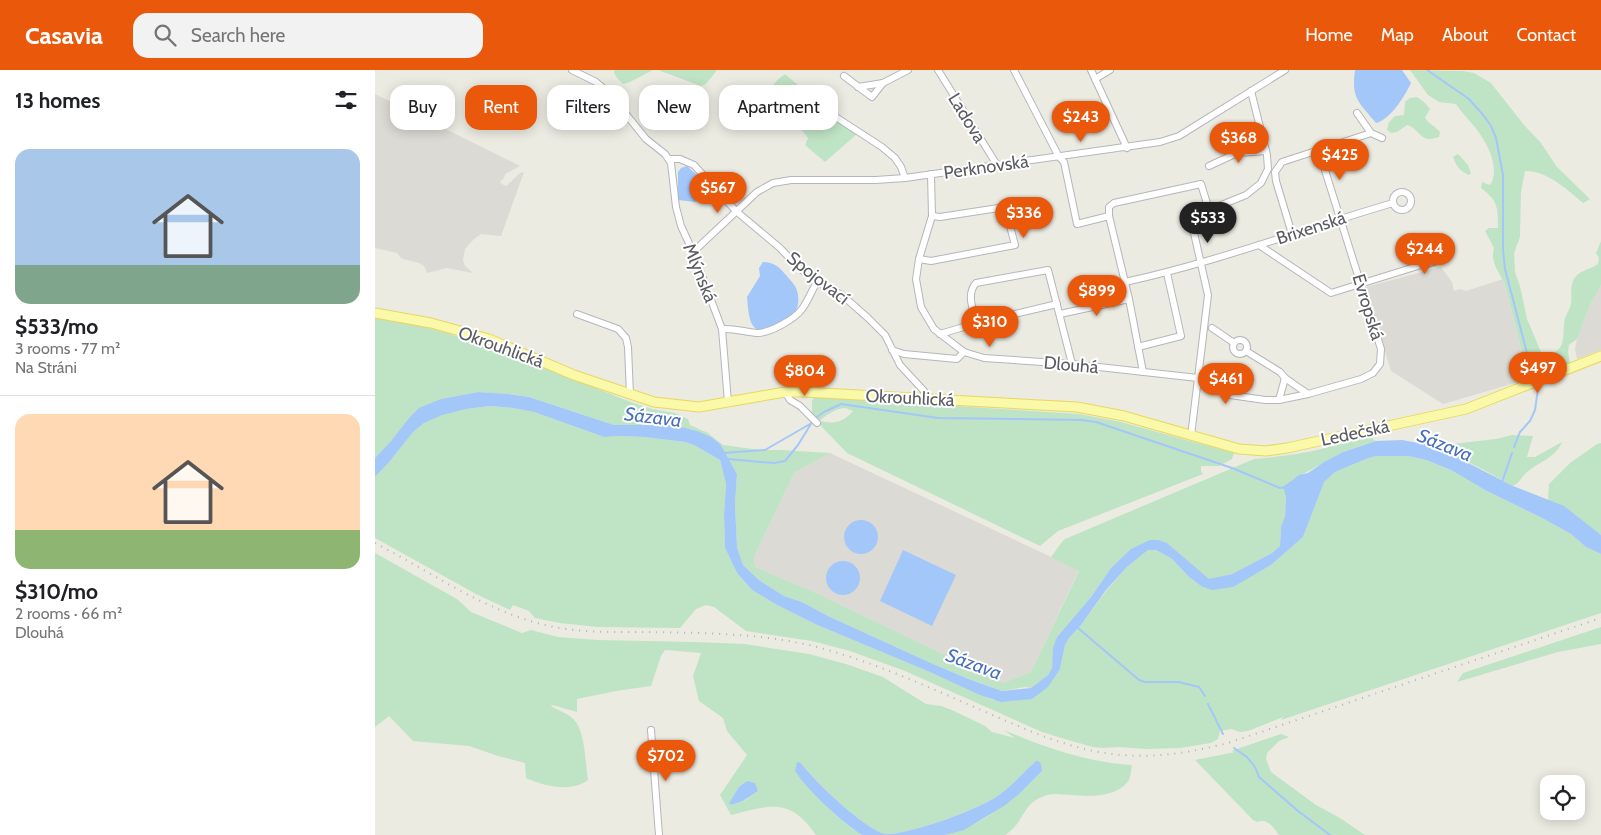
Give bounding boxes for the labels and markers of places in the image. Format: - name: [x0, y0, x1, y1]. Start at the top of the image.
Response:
- pin: $243: [1051, 100, 1111, 143]
- pin: $368: [1209, 122, 1269, 164]
- pin: $425: [1310, 138, 1370, 181]
- pin: $567: [688, 172, 748, 214]
- pin: $336: [994, 196, 1054, 239]
- pin: $533: [1178, 202, 1238, 244]
- pin: $244: [1395, 232, 1455, 275]
- pin: $899: [1067, 274, 1127, 317]
- pin: $310: [960, 306, 1020, 348]
- pin: $497: [1508, 352, 1568, 394]
- pin: $804: [775, 354, 835, 397]
- pin: $461: [1196, 362, 1256, 405]
- pin: $702: [636, 740, 696, 782]

